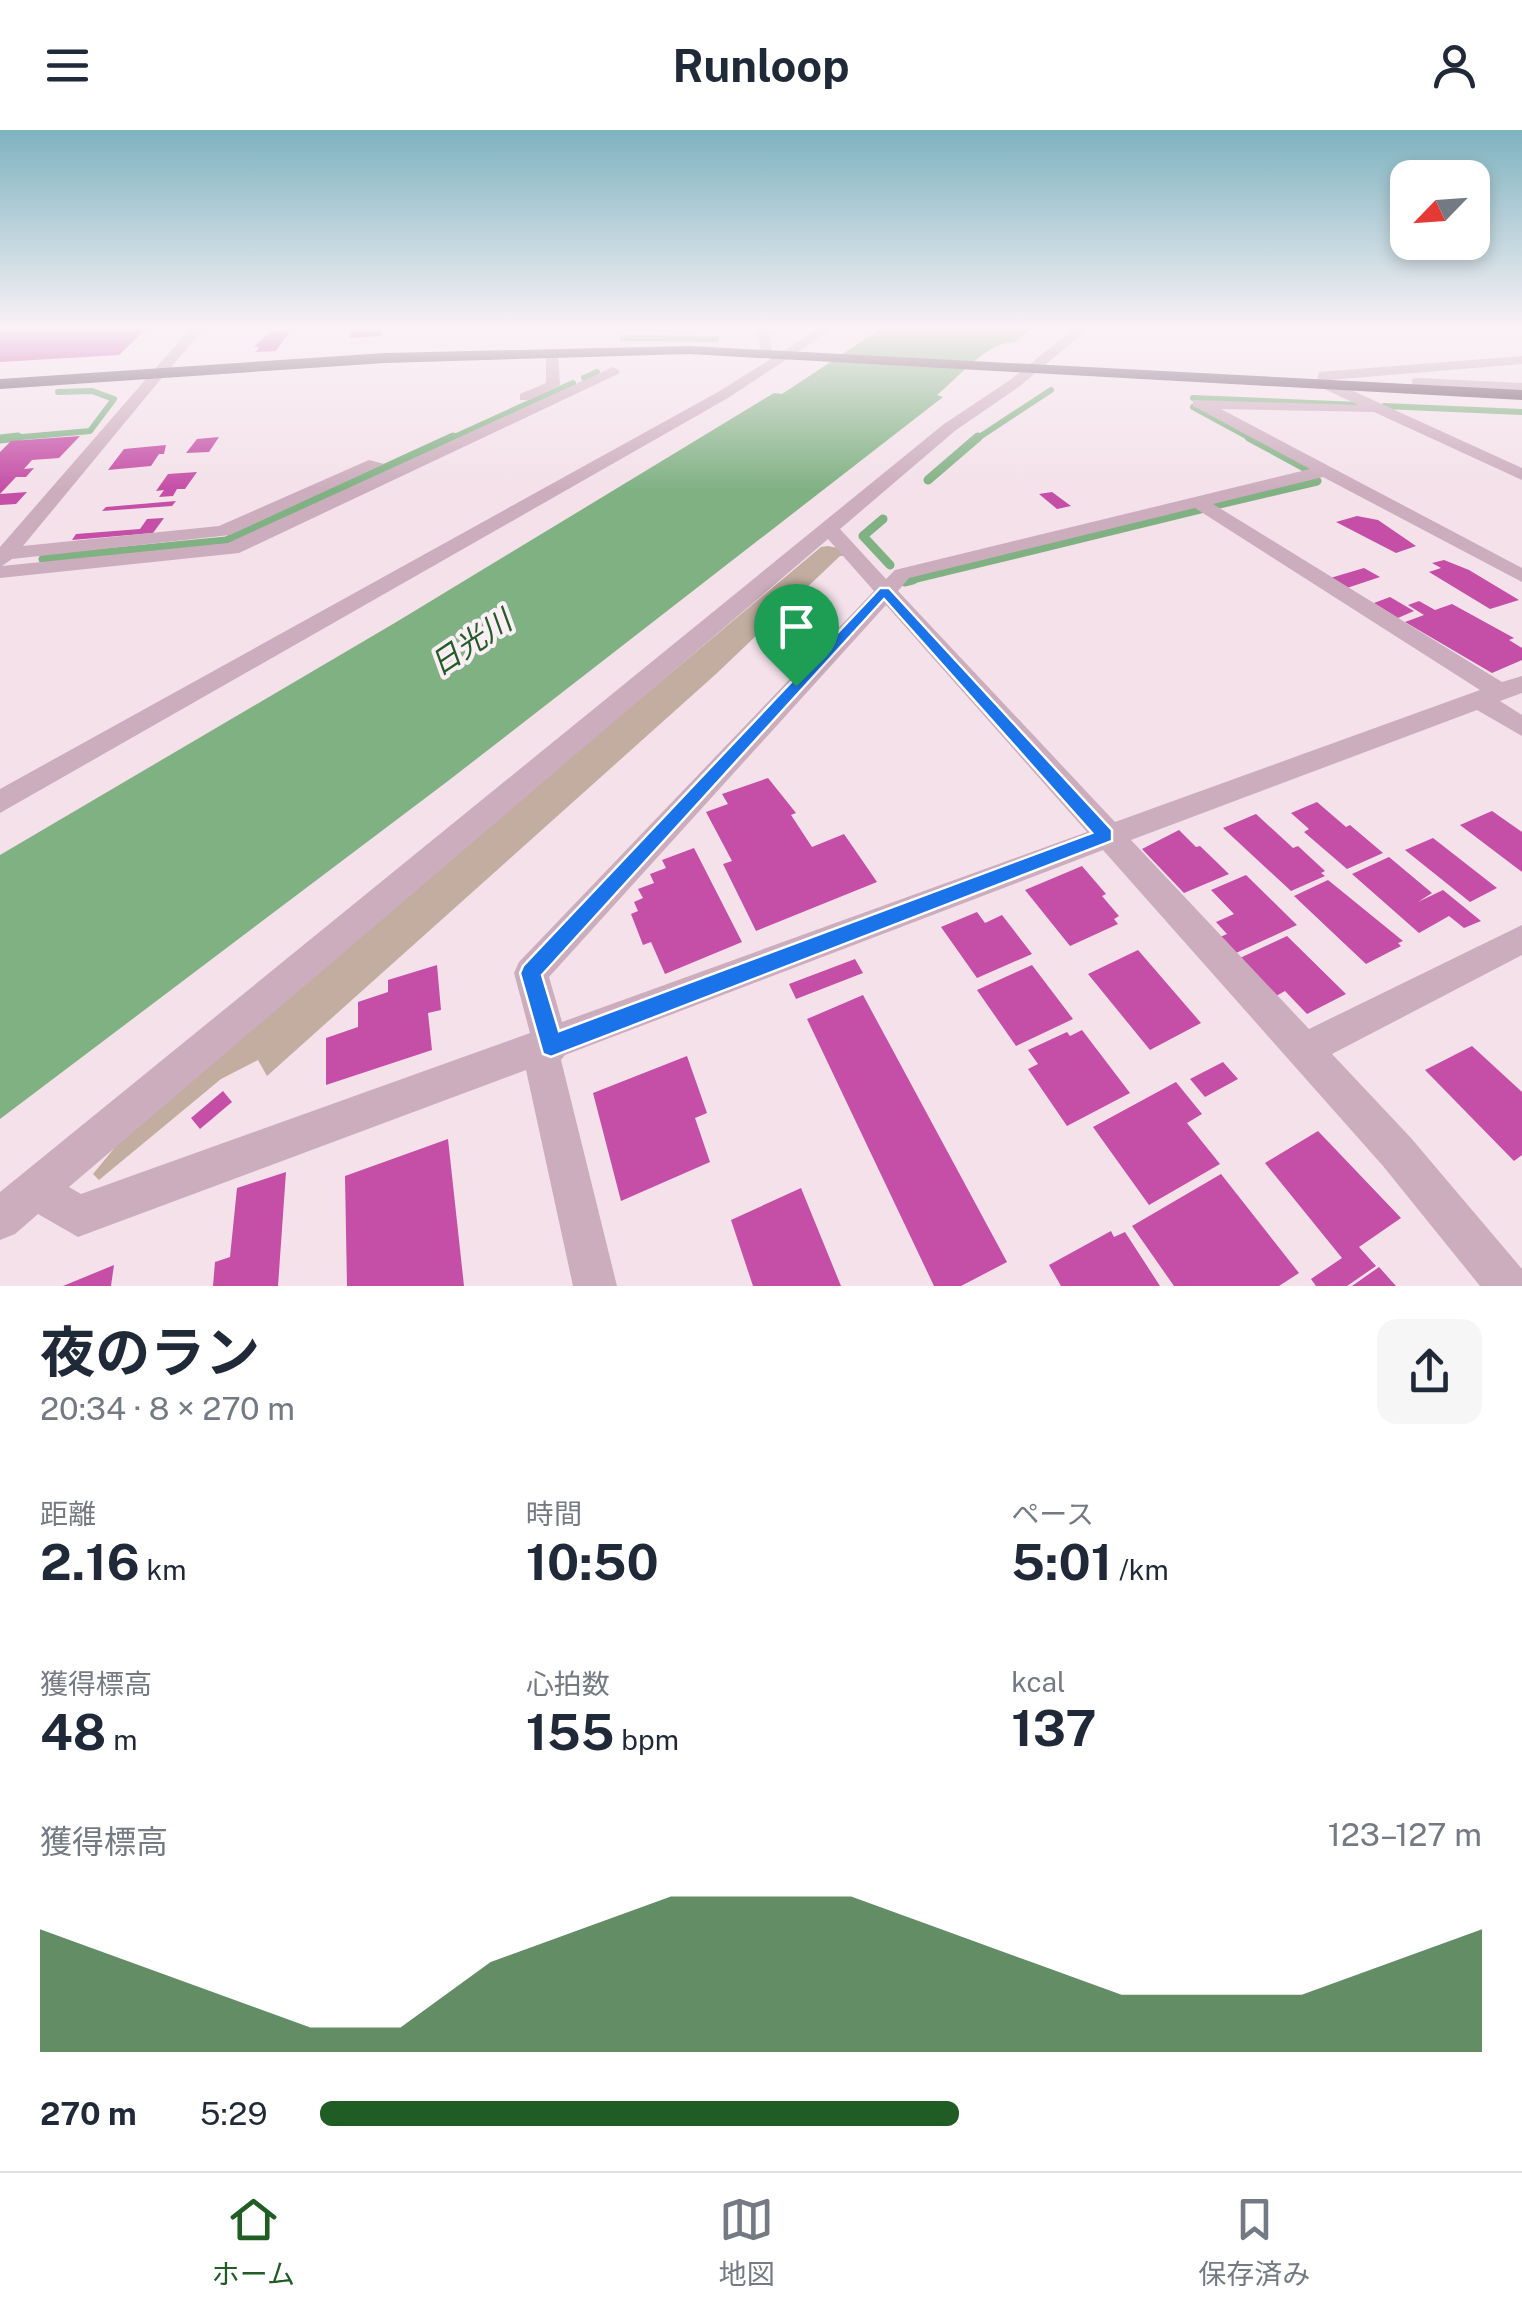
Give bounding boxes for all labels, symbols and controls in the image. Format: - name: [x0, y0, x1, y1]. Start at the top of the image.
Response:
- icon: menu: [40, 38, 95, 93]
- icon: person: [1427, 38, 1482, 93]
- text: Runloop: [672, 39, 850, 92]
- north arrow: [1390, 160, 1490, 260]
- map controls: [1390, 160, 1490, 260]
- pin: [754, 584, 839, 687]
- icon: arrive: [769, 599, 824, 654]
- water label: 日光川: [423, 600, 520, 682]
- button: share: [1377, 1319, 1482, 1424]
- text: 夜のラン: [40, 1320, 260, 1384]
- text: 20:34 · 8 × 270 m: [40, 1390, 295, 1427]
- text: 距離: [40, 1497, 96, 1530]
- text: 時間: [526, 1497, 582, 1530]
- text: ペース: [1011, 1497, 1094, 1530]
- text: 2.16: [40, 1532, 140, 1591]
- text: 10:50: [526, 1532, 659, 1591]
- text: 5:01: [1011, 1532, 1112, 1591]
- text: km: [140, 1553, 186, 1586]
- text: /km: [1112, 1553, 1169, 1586]
- text: kcal: [1011, 1665, 1065, 1698]
- text: 獲得標高: [40, 1667, 152, 1700]
- text: 心拍数: [526, 1667, 610, 1700]
- text: 137: [1011, 1698, 1096, 1757]
- text: 48: [40, 1702, 106, 1761]
- text: 155: [526, 1702, 615, 1761]
- text: m: [106, 1723, 137, 1756]
- text: bpm: [615, 1723, 679, 1756]
- text: 123–127 m: [1328, 1816, 1482, 1853]
- text: 獲得標高: [40, 1823, 168, 1860]
- text: 270 m: [40, 2095, 137, 2132]
- text: 5:29: [200, 2095, 267, 2132]
- tab: ホーム: [212, 2192, 295, 2292]
- tab: 地図: [719, 2192, 775, 2292]
- tab: 保存済み: [1198, 2192, 1310, 2292]

